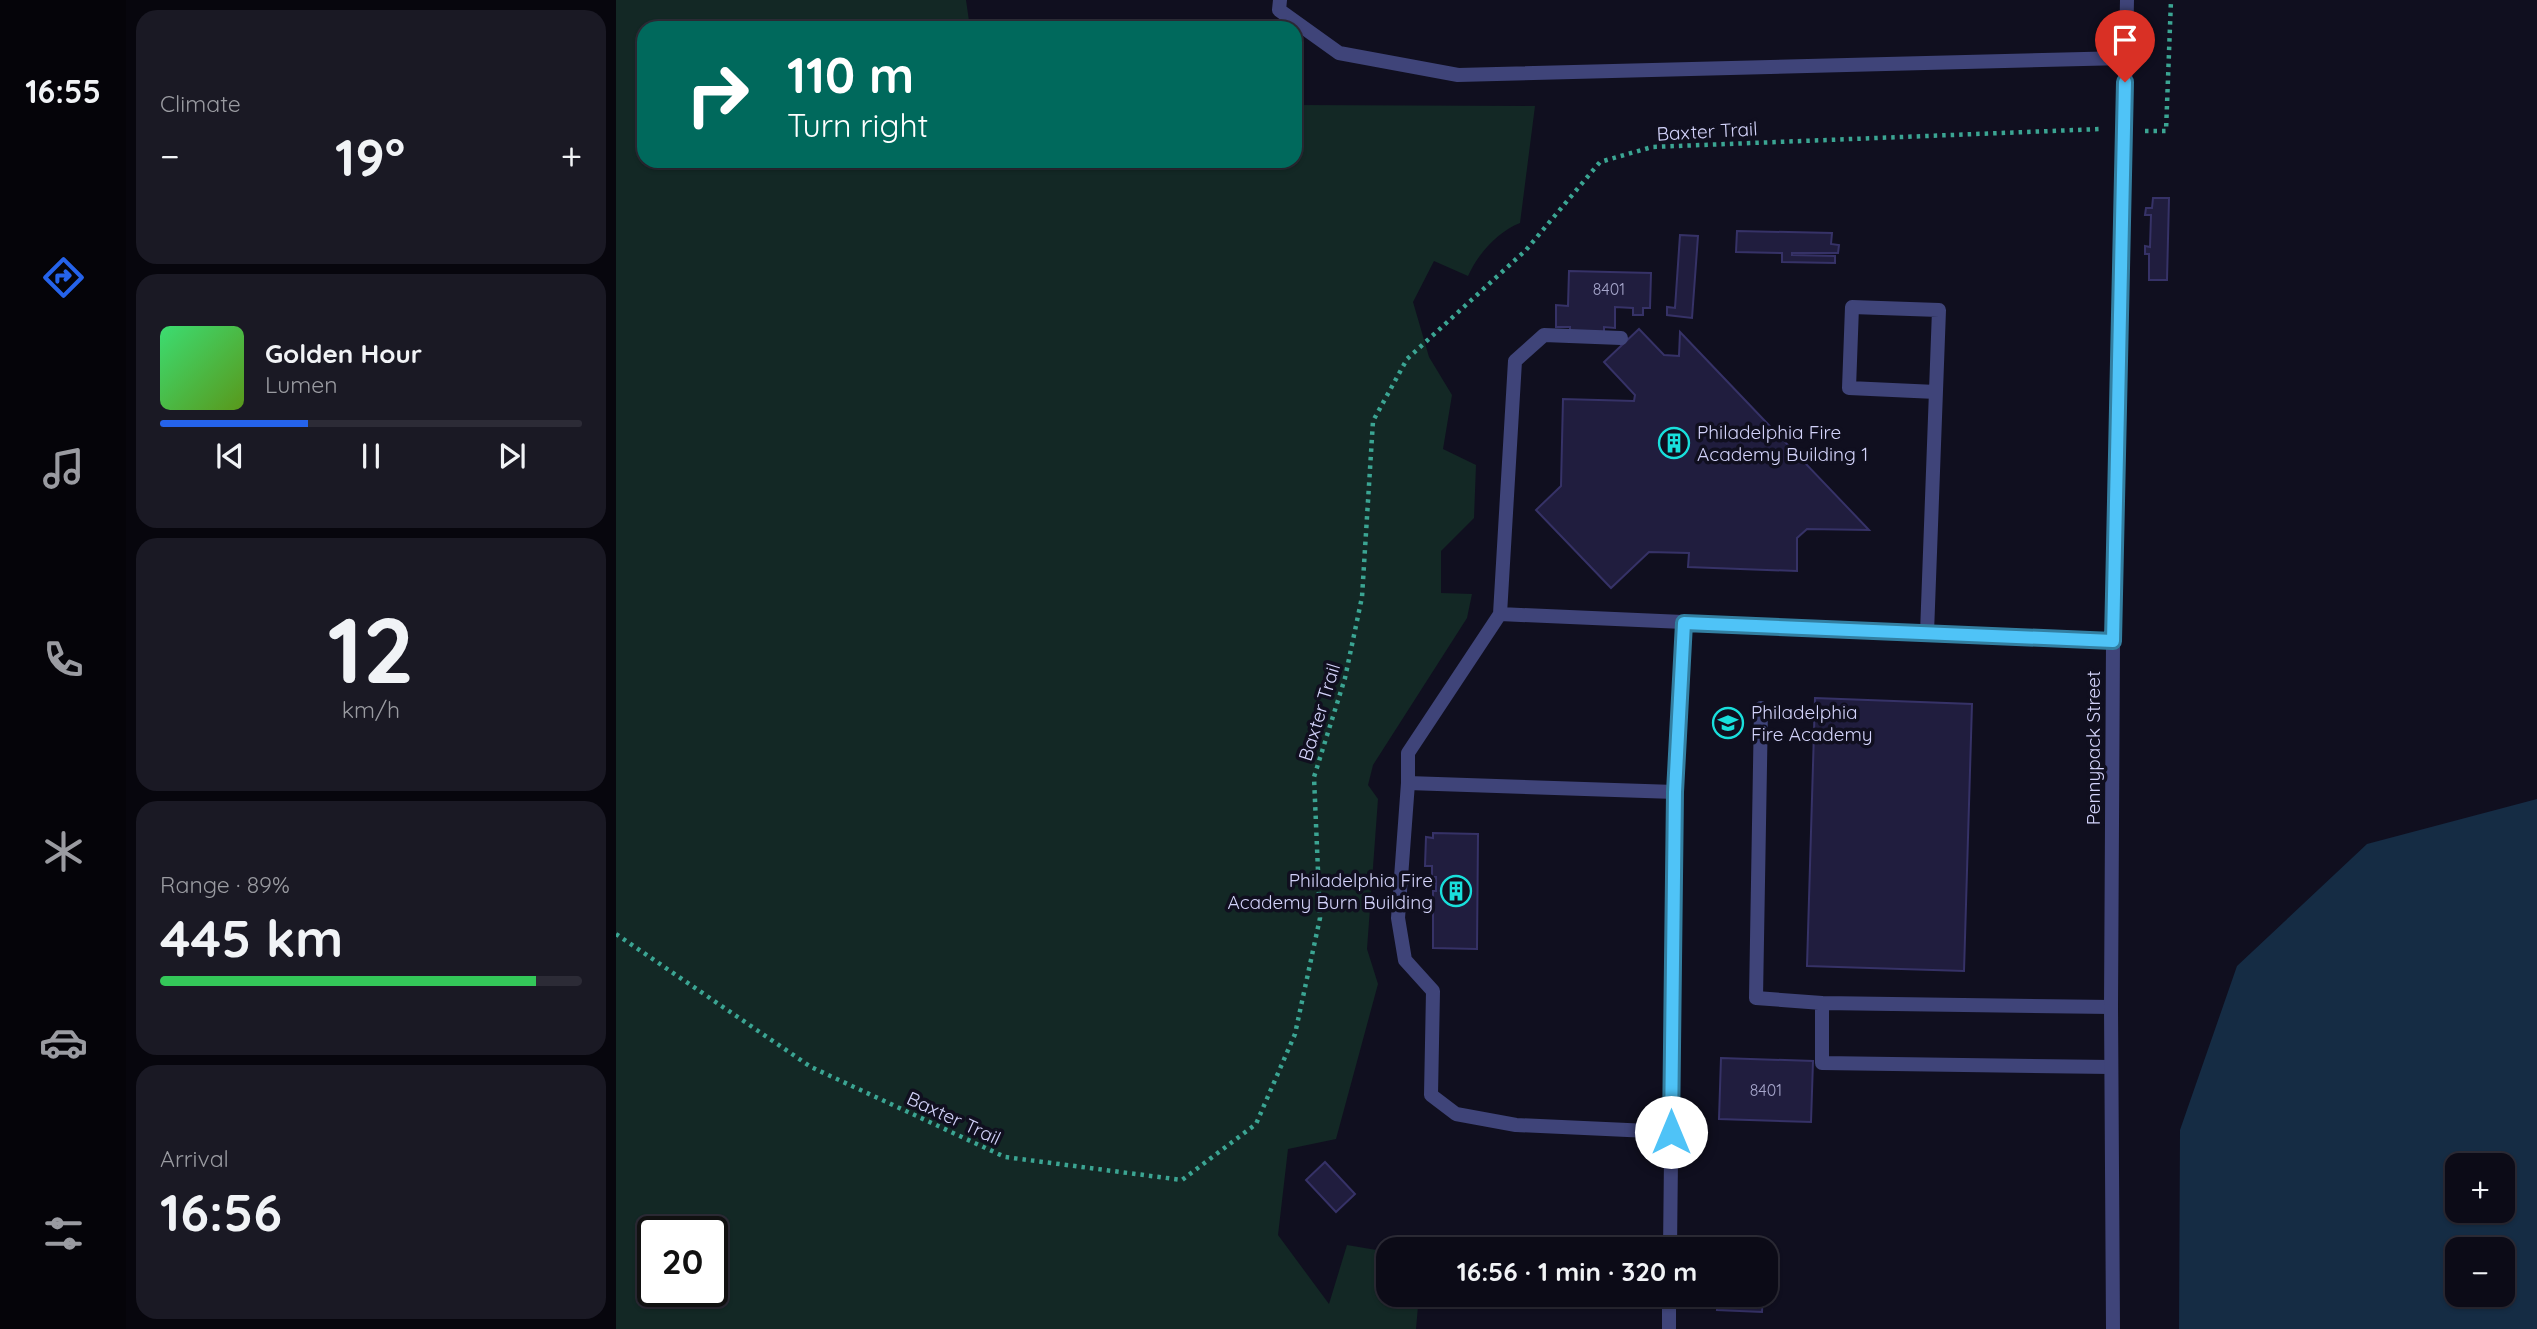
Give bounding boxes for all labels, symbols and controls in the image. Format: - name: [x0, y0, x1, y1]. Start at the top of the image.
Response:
- pin: [2095, 10, 2155, 82]
- icon: arrive: [2106, 21, 2144, 59]
- text: 110 m: [787, 44, 914, 105]
- icon: right: [672, 49, 763, 140]
- text: 16:55: [25, 71, 101, 111]
- text: Climate: [160, 89, 241, 118]
- text: Turn right: [787, 105, 928, 145]
- street label: Baxter Trail: [1656, 116, 1758, 146]
- text: 19°: [335, 124, 405, 189]
- text: −: [160, 132, 180, 180]
- text: +: [561, 132, 582, 180]
- icon: directions: [39, 253, 88, 302]
- house number: 8401: [1593, 279, 1625, 299]
- text: Golden Hour: [265, 337, 422, 370]
- text: Lumen: [265, 370, 338, 399]
- place label: Philadelphia Fire Academy Building 1: [1697, 420, 1868, 466]
- building icon: Philadelphia Fire Academy Building 1: [1657, 426, 1691, 460]
- icon: previous: [211, 437, 249, 475]
- icon: pause: [352, 437, 390, 475]
- icon: next: [493, 437, 531, 475]
- icon: music: [39, 444, 88, 493]
- text: 12: [327, 592, 415, 706]
- icon: phone: [39, 635, 88, 684]
- street label: Baxter Trail: [1293, 660, 1345, 764]
- street label: Pennypack Street: [2081, 671, 2105, 825]
- text: km/h: [342, 695, 400, 724]
- place label: Philadelphia Fire Academy: [1751, 700, 1873, 746]
- school or university icon: Philadelphia Fire Academy: [1711, 706, 1745, 740]
- icon: climate: [39, 827, 88, 876]
- place label: Philadelphia Fire Academy Burn Building: [1227, 868, 1433, 914]
- text: Range · 89%: [160, 870, 290, 899]
- building icon: Philadelphia Fire Academy Burn Building: [1439, 874, 1473, 908]
- text: 445 km: [160, 905, 343, 970]
- icon: car: [39, 1018, 88, 1067]
- house number: 8401: [1750, 1080, 1782, 1100]
- street label: Baxter Trail: [903, 1086, 1005, 1150]
- position arrow: [1634, 1095, 1708, 1169]
- text: Arrival: [160, 1144, 229, 1173]
- map controls: [2445, 1153, 2515, 1307]
- button: +: [2445, 1153, 2515, 1223]
- text: 16:56: [160, 1179, 282, 1244]
- icon: filters: [39, 1209, 88, 1258]
- speed limit sign: 20: [637, 1216, 728, 1307]
- button: −: [2445, 1237, 2515, 1307]
- text: 16:56 · 1 min · 320 m: [1457, 1255, 1697, 1288]

